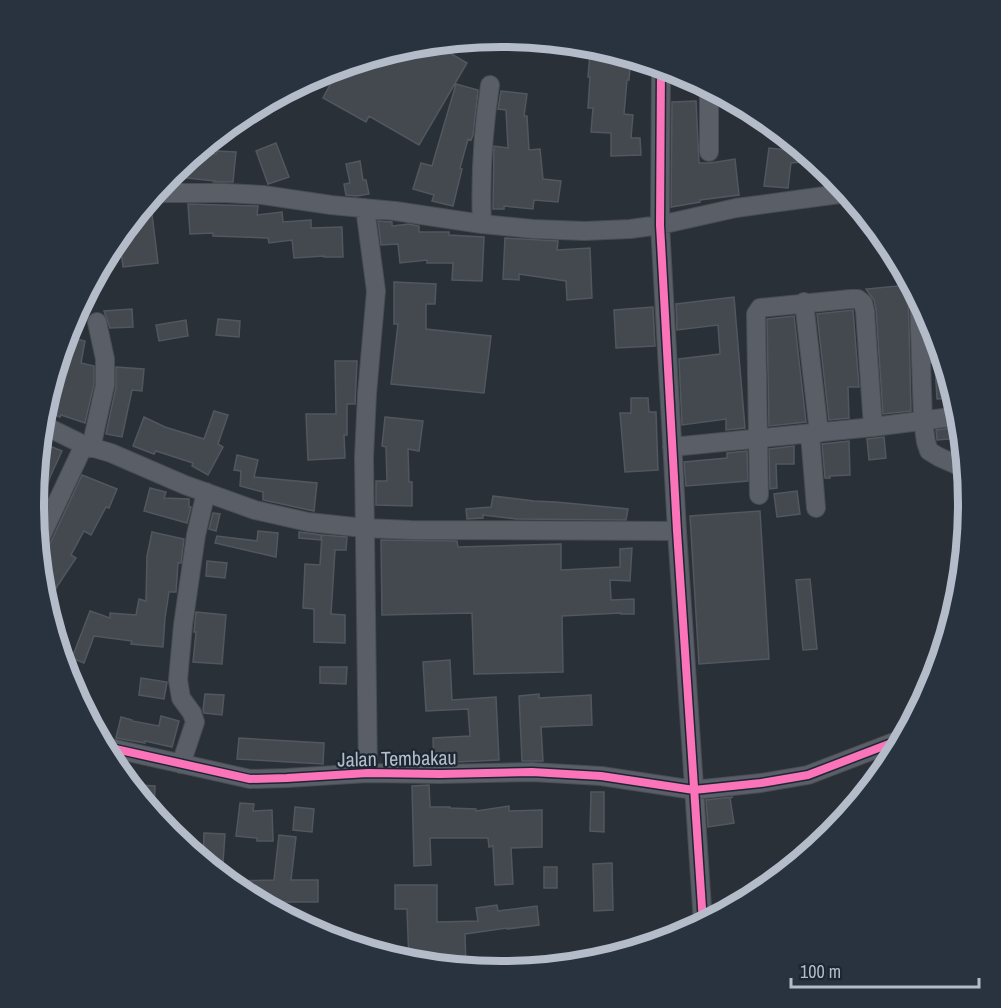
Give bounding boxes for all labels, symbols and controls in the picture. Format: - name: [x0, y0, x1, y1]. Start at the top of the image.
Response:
- street label: Jalan Tembakau: [337, 743, 457, 773]
- scale bar: [791, 951, 978, 989]
- text: 100 m: [800, 959, 841, 984]

